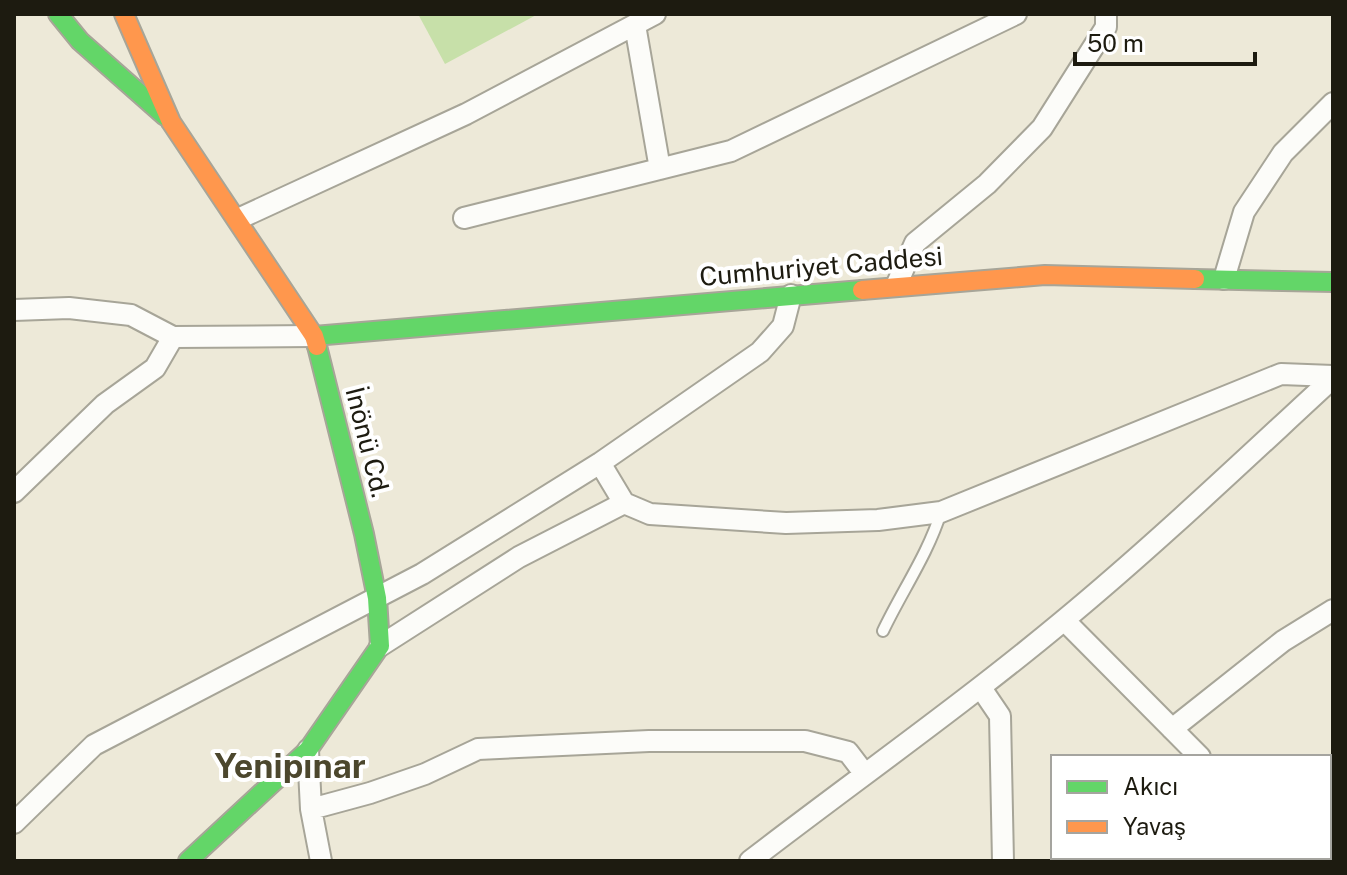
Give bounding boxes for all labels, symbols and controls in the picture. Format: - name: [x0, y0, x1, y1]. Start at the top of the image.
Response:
- scale bar: [1075, 16, 1255, 66]
- text: 50 m: [1087, 29, 1144, 57]
- street label: Cumhuriyet Caddesi: [698, 240, 944, 292]
- street label: İnönü Cd.: [339, 384, 397, 500]
- district label: Yenipınar: [214, 746, 366, 786]
- legend: [1051, 755, 1331, 859]
- text: Akıcı: [1123, 772, 1178, 800]
- text: Yavaş: [1123, 812, 1186, 840]

